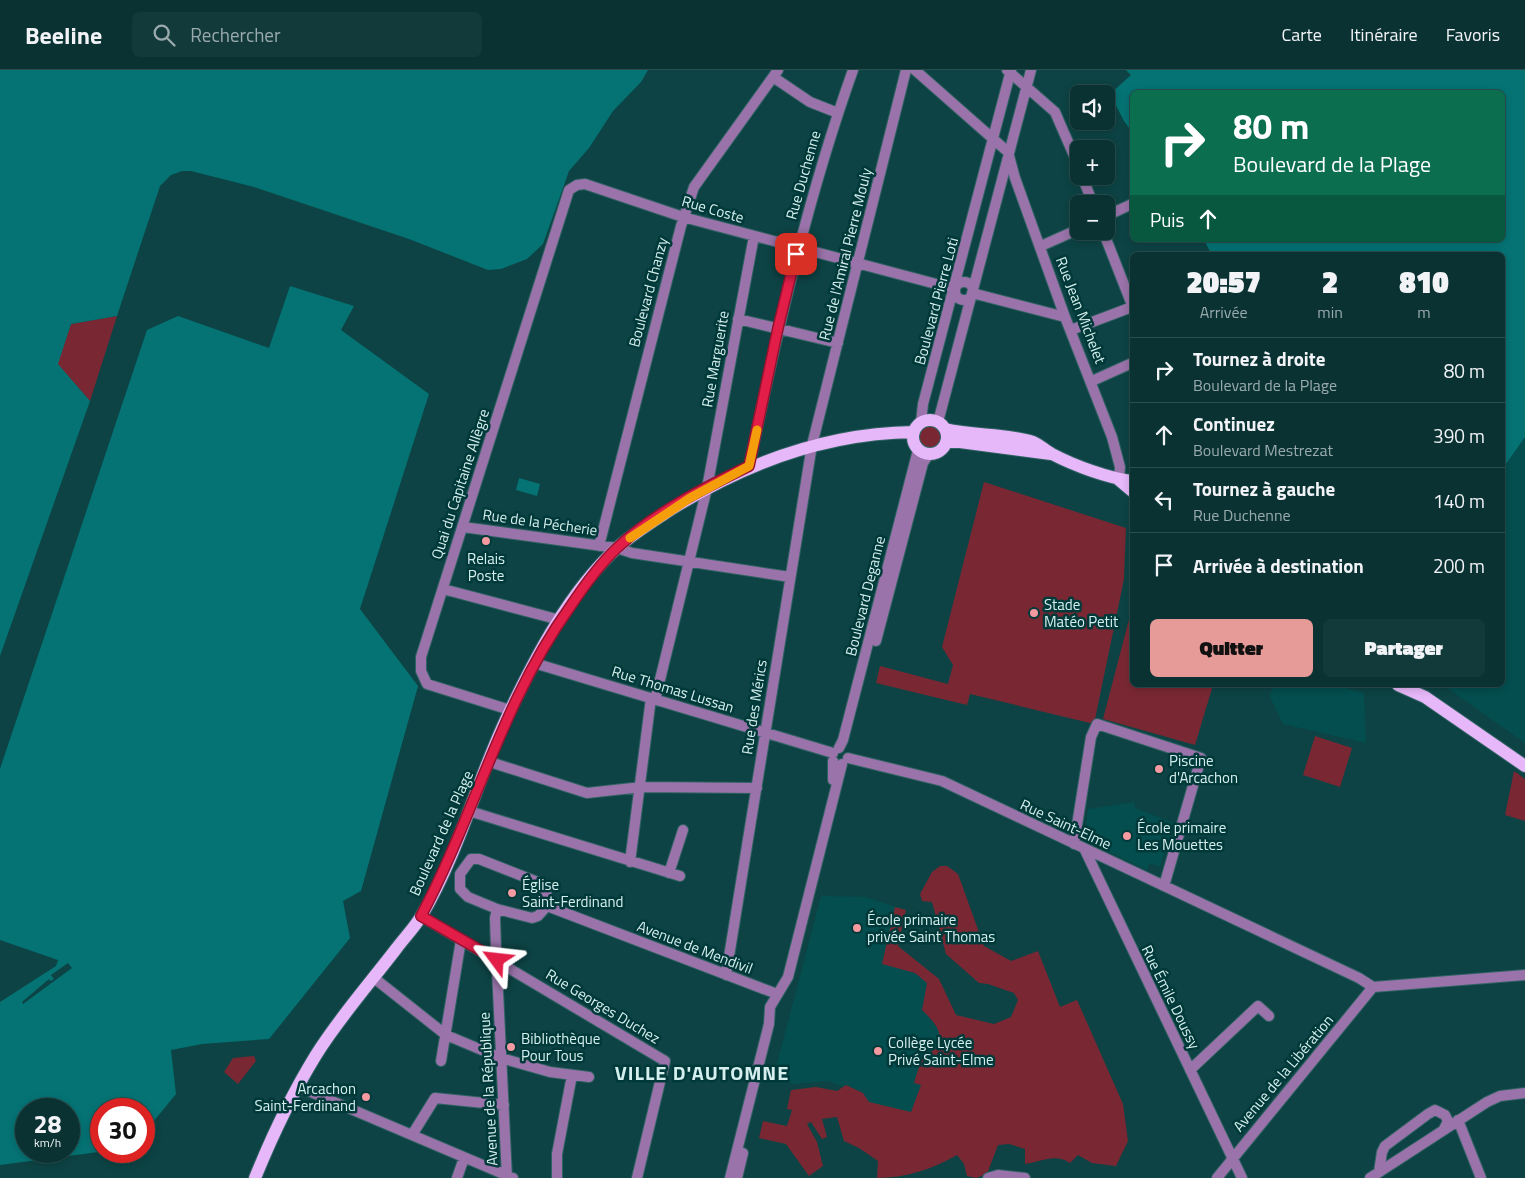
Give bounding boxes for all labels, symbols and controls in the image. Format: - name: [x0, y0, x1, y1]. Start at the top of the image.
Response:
- search box: [132, 12, 482, 57]
- text: Beeline: [25, 17, 102, 53]
- text: Rechercher: [190, 20, 281, 49]
- icon: search: [150, 21, 178, 49]
- text: Carte: [1281, 21, 1322, 48]
- text: Itinéraire: [1350, 21, 1418, 48]
- text: Favoris: [1446, 21, 1500, 48]
- map controls: [1070, 85, 1115, 240]
- button: sound: [1070, 85, 1115, 130]
- text: 80 m: [1233, 99, 1309, 153]
- icon: right: [1150, 110, 1215, 175]
- street label: Rue Duchenne: [779, 128, 827, 222]
- button: +: [1070, 140, 1115, 185]
- text: Boulevard de la Plage: [1233, 147, 1431, 181]
- street label: Rue de l'Amiral Pierre Mouly: [812, 165, 878, 343]
- street label: Rue Coste: [679, 189, 747, 229]
- button: −: [1070, 195, 1115, 240]
- text: Puis: [1150, 205, 1184, 234]
- icon: ahead: [1194, 205, 1222, 233]
- pin: [775, 233, 817, 275]
- street label: Boulevard Chanzy: [622, 235, 674, 349]
- street label: Boulevard Pierre Loti: [908, 235, 964, 367]
- icon: arrive: [782, 240, 810, 268]
- street label: Rue Jean Michelet: [1050, 253, 1112, 368]
- text: 20:57: [1186, 259, 1261, 305]
- text: 2: [1322, 259, 1338, 305]
- text: 810: [1399, 259, 1449, 305]
- text: Arrivée: [1200, 300, 1248, 324]
- text: min: [1317, 300, 1343, 324]
- text: m: [1417, 300, 1431, 324]
- street label: Rue Marguerite: [695, 309, 735, 409]
- text: Tournez à droite: [1193, 344, 1325, 373]
- icon: right: [1150, 356, 1178, 384]
- text: 80 m: [1444, 356, 1485, 385]
- text: Boulevard de la Plage: [1193, 373, 1337, 397]
- street label: Quai du Capitaine Allègre: [425, 406, 495, 562]
- text: Continuez: [1193, 409, 1275, 438]
- icon: ahead: [1150, 421, 1178, 449]
- text: 390 m: [1433, 421, 1485, 450]
- text: Boulevard Mestrezat: [1193, 438, 1333, 462]
- text: Tournez à gauche: [1193, 474, 1335, 503]
- icon: left: [1150, 486, 1178, 514]
- text: 140 m: [1433, 486, 1485, 515]
- street label: Rue de la Pécherie: [481, 503, 599, 541]
- text: Rue Duchenne: [1193, 503, 1291, 527]
- street label: Boulevard Deganne: [839, 534, 891, 658]
- marker: Relais Poste: [480, 535, 492, 547]
- place label: Relais Poste: [467, 547, 505, 587]
- icon: arrive: [1150, 551, 1178, 579]
- text: Arrivée à destination: [1193, 551, 1364, 580]
- text: 200 m: [1433, 551, 1485, 580]
- place label: Stade Matéo Petit: [1044, 593, 1119, 633]
- marker: Stade Matéo Petit: [1028, 607, 1040, 619]
- button: Quitter: [1150, 619, 1313, 677]
- button: Partager: [1323, 619, 1485, 677]
- street label: Rue des Mérics: [735, 658, 773, 756]
- street label: Rue Thomas Lussan: [609, 659, 737, 719]
- place label: Piscine d'Arcachon: [1169, 749, 1238, 789]
- marker: Piscine d'Arcachon: [1153, 763, 1165, 775]
- street label: Boulevard de la Plage: [403, 767, 479, 899]
- street label: Rue Saint-Elme: [1017, 793, 1115, 855]
- place label: École primaire Les Mouettes: [1137, 816, 1226, 856]
- marker: École primaire Les Mouettes: [1121, 830, 1133, 842]
- place label: Église Saint-Ferdinand: [522, 873, 623, 913]
- marker: Église Saint-Ferdinand: [506, 887, 518, 899]
- place label: École primaire privée Saint Thomas: [867, 908, 995, 948]
- street label: Avenue de Mendivil: [634, 914, 756, 980]
- marker: École primaire privée Saint Thomas: [851, 922, 863, 934]
- position arrow: [470, 933, 522, 985]
- street label: Rue Émile Doussy: [1136, 941, 1206, 1053]
- street label: Rue Georges Duchez: [541, 963, 665, 1049]
- street label: Avenue de la Libération: [1227, 1010, 1339, 1136]
- street label: Avenue de la République: [472, 1012, 504, 1166]
- place label: Bibliothèque Pour Tous: [521, 1027, 600, 1067]
- place label: Collège Lycée Privé Saint-Elme: [888, 1031, 994, 1071]
- marker: Bibliothèque Pour Tous: [505, 1041, 517, 1053]
- marker: Collège Lycée Privé Saint-Elme: [872, 1045, 884, 1057]
- district label: VILLE D'AUTOMNE: [615, 1057, 789, 1088]
- place label: Arcachon Saint-Ferdinand: [255, 1077, 356, 1117]
- marker: Arcachon Saint-Ferdinand: [360, 1091, 372, 1103]
- speed limit sign: 30: [90, 1098, 155, 1163]
- text: 28: [33, 1105, 62, 1143]
- text: km/h: [34, 1133, 61, 1152]

